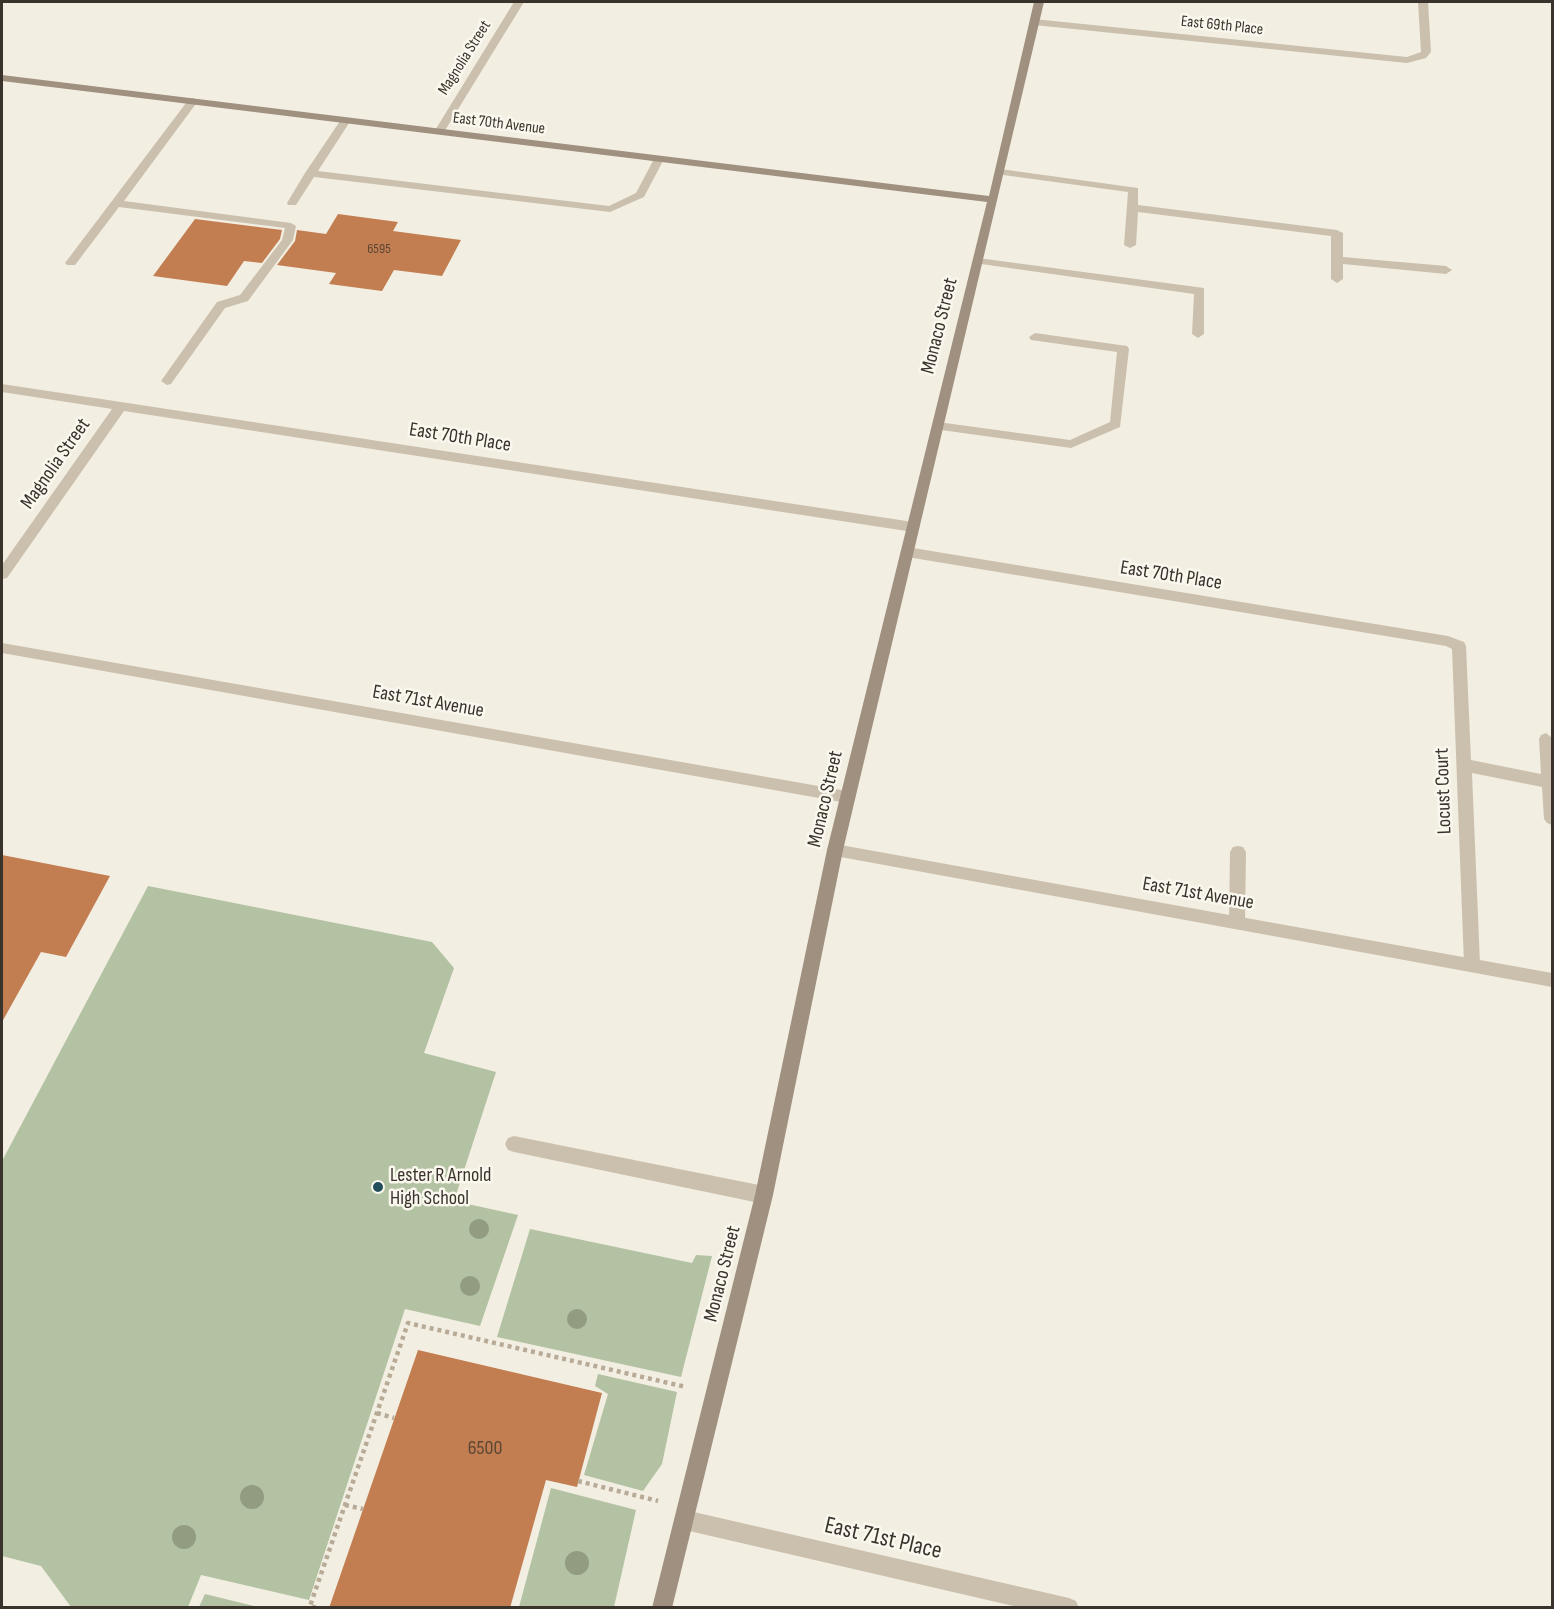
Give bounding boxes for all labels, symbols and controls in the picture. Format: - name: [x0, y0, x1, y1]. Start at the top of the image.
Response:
- street label: East 69th Place: [1180, 12, 1264, 40]
- street label: Magnolia Street: [435, 17, 495, 99]
- street label: East 70th Avenue: [452, 109, 546, 139]
- house number: 6595: [367, 241, 391, 257]
- street label: Monaco Street: [916, 276, 964, 376]
- street label: Magnolia Street: [16, 414, 96, 514]
- street label: East 70th Place: [407, 418, 513, 458]
- street label: East 70th Place: [1118, 556, 1224, 596]
- street label: East 71st Avenue: [371, 680, 485, 724]
- street label: Locust Court: [1430, 747, 1458, 835]
- street label: Monaco Street: [803, 749, 849, 849]
- street label: East 71st Avenue: [1141, 872, 1255, 916]
- place label: Lester R Arnold High School: [390, 1164, 491, 1211]
- marker: Lester R Arnold High School: [371, 1180, 385, 1194]
- street label: Monaco Street: [699, 1224, 747, 1324]
- house number: 6500: [468, 1437, 502, 1461]
- street label: East 71st Place: [822, 1512, 944, 1566]

